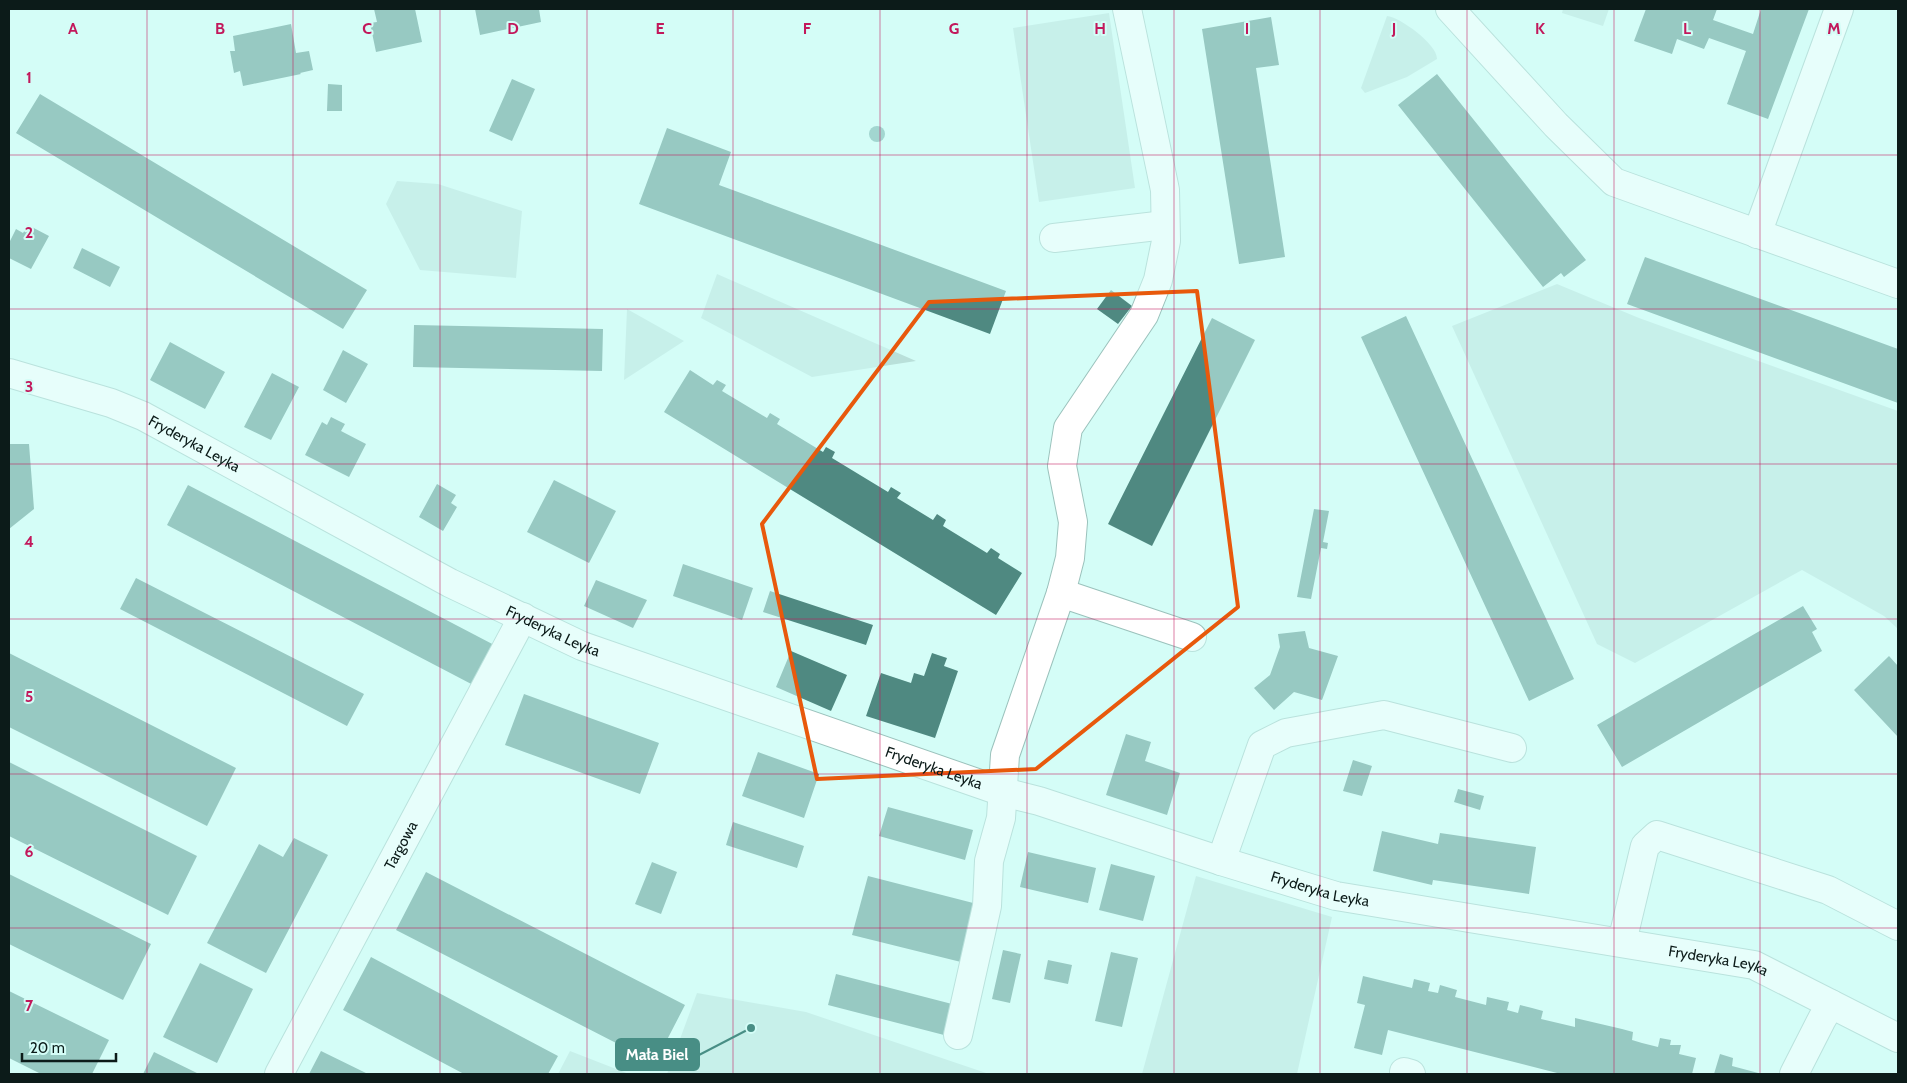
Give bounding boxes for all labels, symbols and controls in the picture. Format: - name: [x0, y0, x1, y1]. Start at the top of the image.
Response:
- text: A: [68, 19, 78, 38]
- text: B: [215, 19, 225, 38]
- text: C: [362, 19, 372, 38]
- text: D: [507, 19, 519, 38]
- text: E: [655, 19, 665, 38]
- text: F: [803, 19, 812, 38]
- text: G: [949, 19, 959, 38]
- text: H: [1094, 19, 1106, 38]
- text: I: [1245, 19, 1249, 38]
- text: J: [1391, 19, 1396, 38]
- text: K: [1535, 19, 1545, 38]
- text: L: [1683, 19, 1691, 38]
- text: M: [1827, 19, 1841, 38]
- text: 1: [26, 68, 32, 87]
- text: 2: [25, 223, 33, 242]
- text: 3: [25, 377, 33, 396]
- street label: Fryderyka Leyka: [145, 412, 244, 476]
- text: 4: [24, 532, 34, 551]
- street label: Fryderyka Leyka: [503, 602, 603, 661]
- text: 5: [25, 687, 33, 706]
- street label: Fryderyka Leyka: [883, 743, 985, 793]
- street label: Targowa: [381, 817, 422, 873]
- text: 6: [25, 842, 34, 861]
- street label: Fryderyka Leyka: [1268, 868, 1371, 910]
- street label: Fryderyka Leyka: [1667, 942, 1772, 980]
- text: 7: [25, 996, 34, 1015]
- scale bar: [22, 1030, 116, 1062]
- text: 20 m: [30, 1039, 65, 1057]
- callout: Mała Biel: [616, 1039, 699, 1070]
- text: Mała Biel: [625, 1045, 689, 1064]

